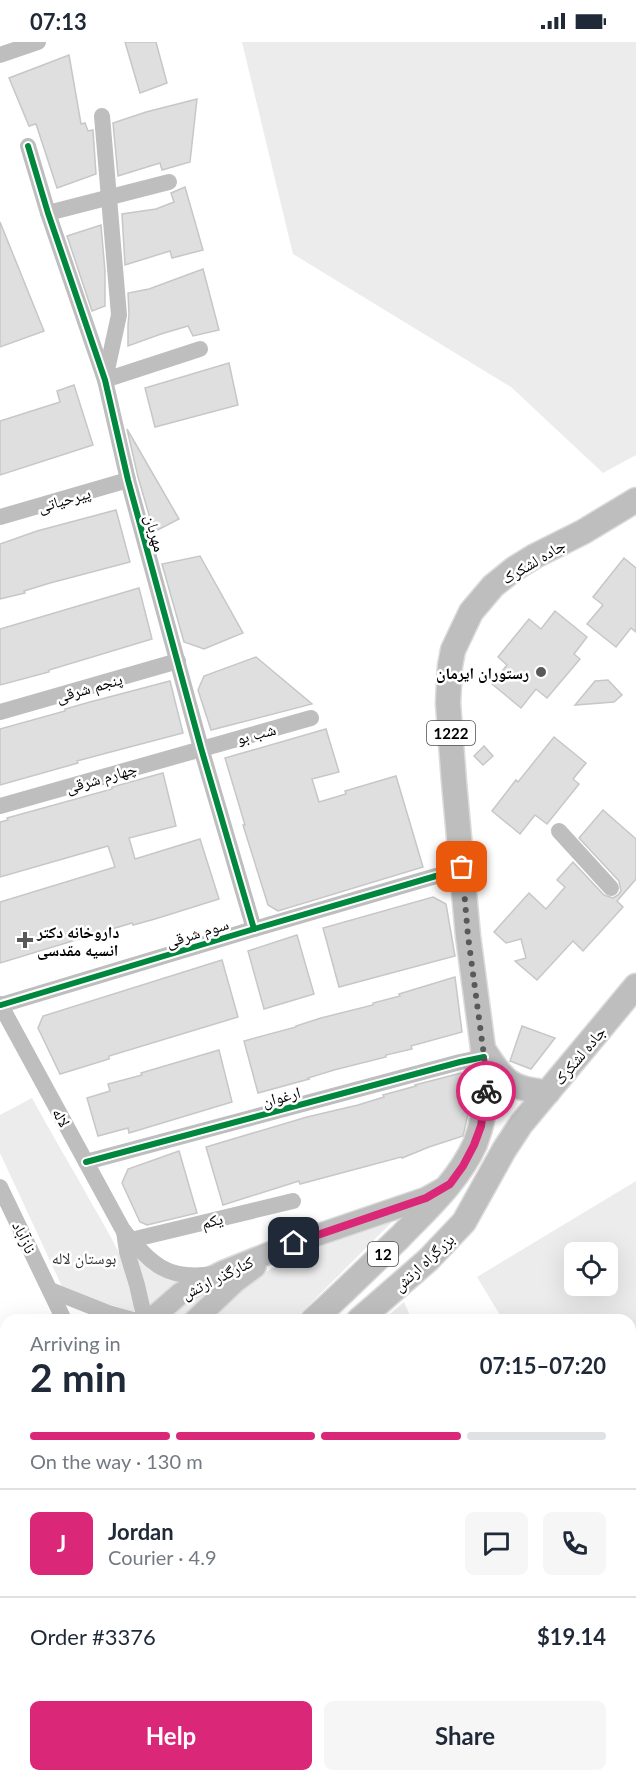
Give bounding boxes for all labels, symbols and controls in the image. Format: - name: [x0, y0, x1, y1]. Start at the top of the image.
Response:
- text: 07:13: [30, 8, 87, 35]
- street label: پیرحیاتی: [35, 482, 93, 518]
- street label: مهربان: [140, 512, 170, 554]
- street label: جاده لشکرک: [498, 535, 569, 588]
- place label: رستوران ايرمان: [436, 663, 529, 683]
- marker: رستوران ايرمان: [534, 665, 548, 679]
- street label: پنجم شرقی: [54, 668, 125, 707]
- street label: شب بو: [234, 719, 278, 748]
- road number: 1222: [427, 721, 475, 745]
- street label: چهارم شرقی: [63, 758, 139, 798]
- pin: [436, 841, 487, 892]
- icon: bag: [445, 850, 478, 883]
- street label: سوم شرقی: [163, 913, 231, 952]
- place label: داروخانه دکتر انسیه مقدسی: [36, 922, 119, 960]
- marker: داروخانه دکتر انسیه مقدسی: [18, 933, 32, 947]
- street label: جاده لشکرک: [549, 1022, 610, 1089]
- courier: [456, 1061, 516, 1121]
- icon: bike: [470, 1075, 503, 1108]
- street label: ارغوان: [260, 1082, 303, 1112]
- street label: لاله: [49, 1104, 75, 1130]
- street label: یکم: [199, 1208, 225, 1234]
- pin: [268, 1217, 319, 1268]
- street label: نازآباد: [8, 1218, 41, 1257]
- icon: home: [277, 1226, 310, 1259]
- street label: بزرگراه ارتش: [389, 1229, 459, 1296]
- road number: 12: [368, 1242, 398, 1266]
- map controls: [564, 1242, 618, 1296]
- button: locate: [564, 1242, 618, 1296]
- park label: بوستان لاله: [52, 1248, 116, 1269]
- street label: کنارگذر ارتش: [178, 1251, 257, 1304]
- text: Arriving in: [30, 1331, 121, 1355]
- text: 07:15–07:20: [480, 1352, 606, 1379]
- text: 2 min: [30, 1354, 127, 1400]
- text: On the way · 130 m: [30, 1449, 203, 1473]
- button: chat: [465, 1512, 528, 1575]
- button: phone: [543, 1512, 606, 1575]
- text: Jordan: [108, 1518, 174, 1545]
- text: J: [57, 1530, 66, 1557]
- text: Courier · 4.9: [108, 1545, 217, 1569]
- text: Order #3376: [30, 1623, 156, 1650]
- text: $19.14: [537, 1623, 606, 1650]
- button: Help: [30, 1701, 312, 1770]
- button: Share: [324, 1701, 606, 1770]

